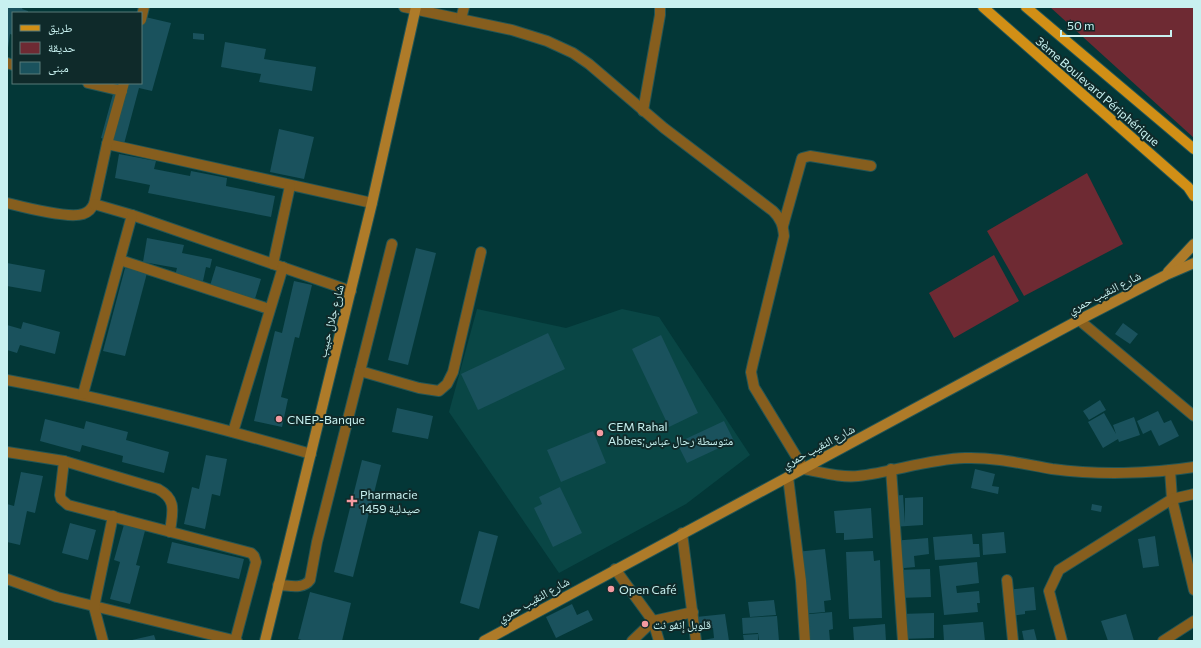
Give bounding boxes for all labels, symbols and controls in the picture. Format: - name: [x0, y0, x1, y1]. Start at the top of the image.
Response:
- legend: [12, 12, 142, 84]
- scale bar: [1061, 12, 1171, 38]
- text: 50 m: [1067, 18, 1095, 32]
- text: طريق: [48, 20, 73, 35]
- street label: 3ème Boulevard Périphérique: [1033, 34, 1163, 148]
- text: حديقة: [48, 40, 76, 55]
- text: مبنى: [48, 60, 69, 75]
- street label: شارع النقيب حمري: [1065, 268, 1145, 320]
- street label: شارع جلال حبيب: [314, 283, 348, 359]
- place label: CNEP-Banque: [287, 412, 365, 426]
- marker: CNEP-Banque: [274, 414, 284, 424]
- place label: CEM Rahal Abbes;متوسطة رحال عباس: [608, 419, 733, 448]
- street label: شارع النقيب حمري: [779, 421, 859, 475]
- marker: CEM Rahal Abbes;متوسطة رحال عباس: [595, 428, 605, 438]
- place label: Pharmacie 1459 صيدلية: [360, 487, 421, 516]
- marker: Pharmacie 1459 صيدلية: [347, 496, 357, 506]
- street label: شارع النقيب حمري: [495, 573, 573, 628]
- place label: Open Café: [619, 582, 677, 596]
- marker: Open Café: [606, 584, 616, 594]
- place label: قلوبل إنفو نت: [653, 617, 711, 633]
- marker: قلوبل إنفو نت: [640, 619, 650, 629]

